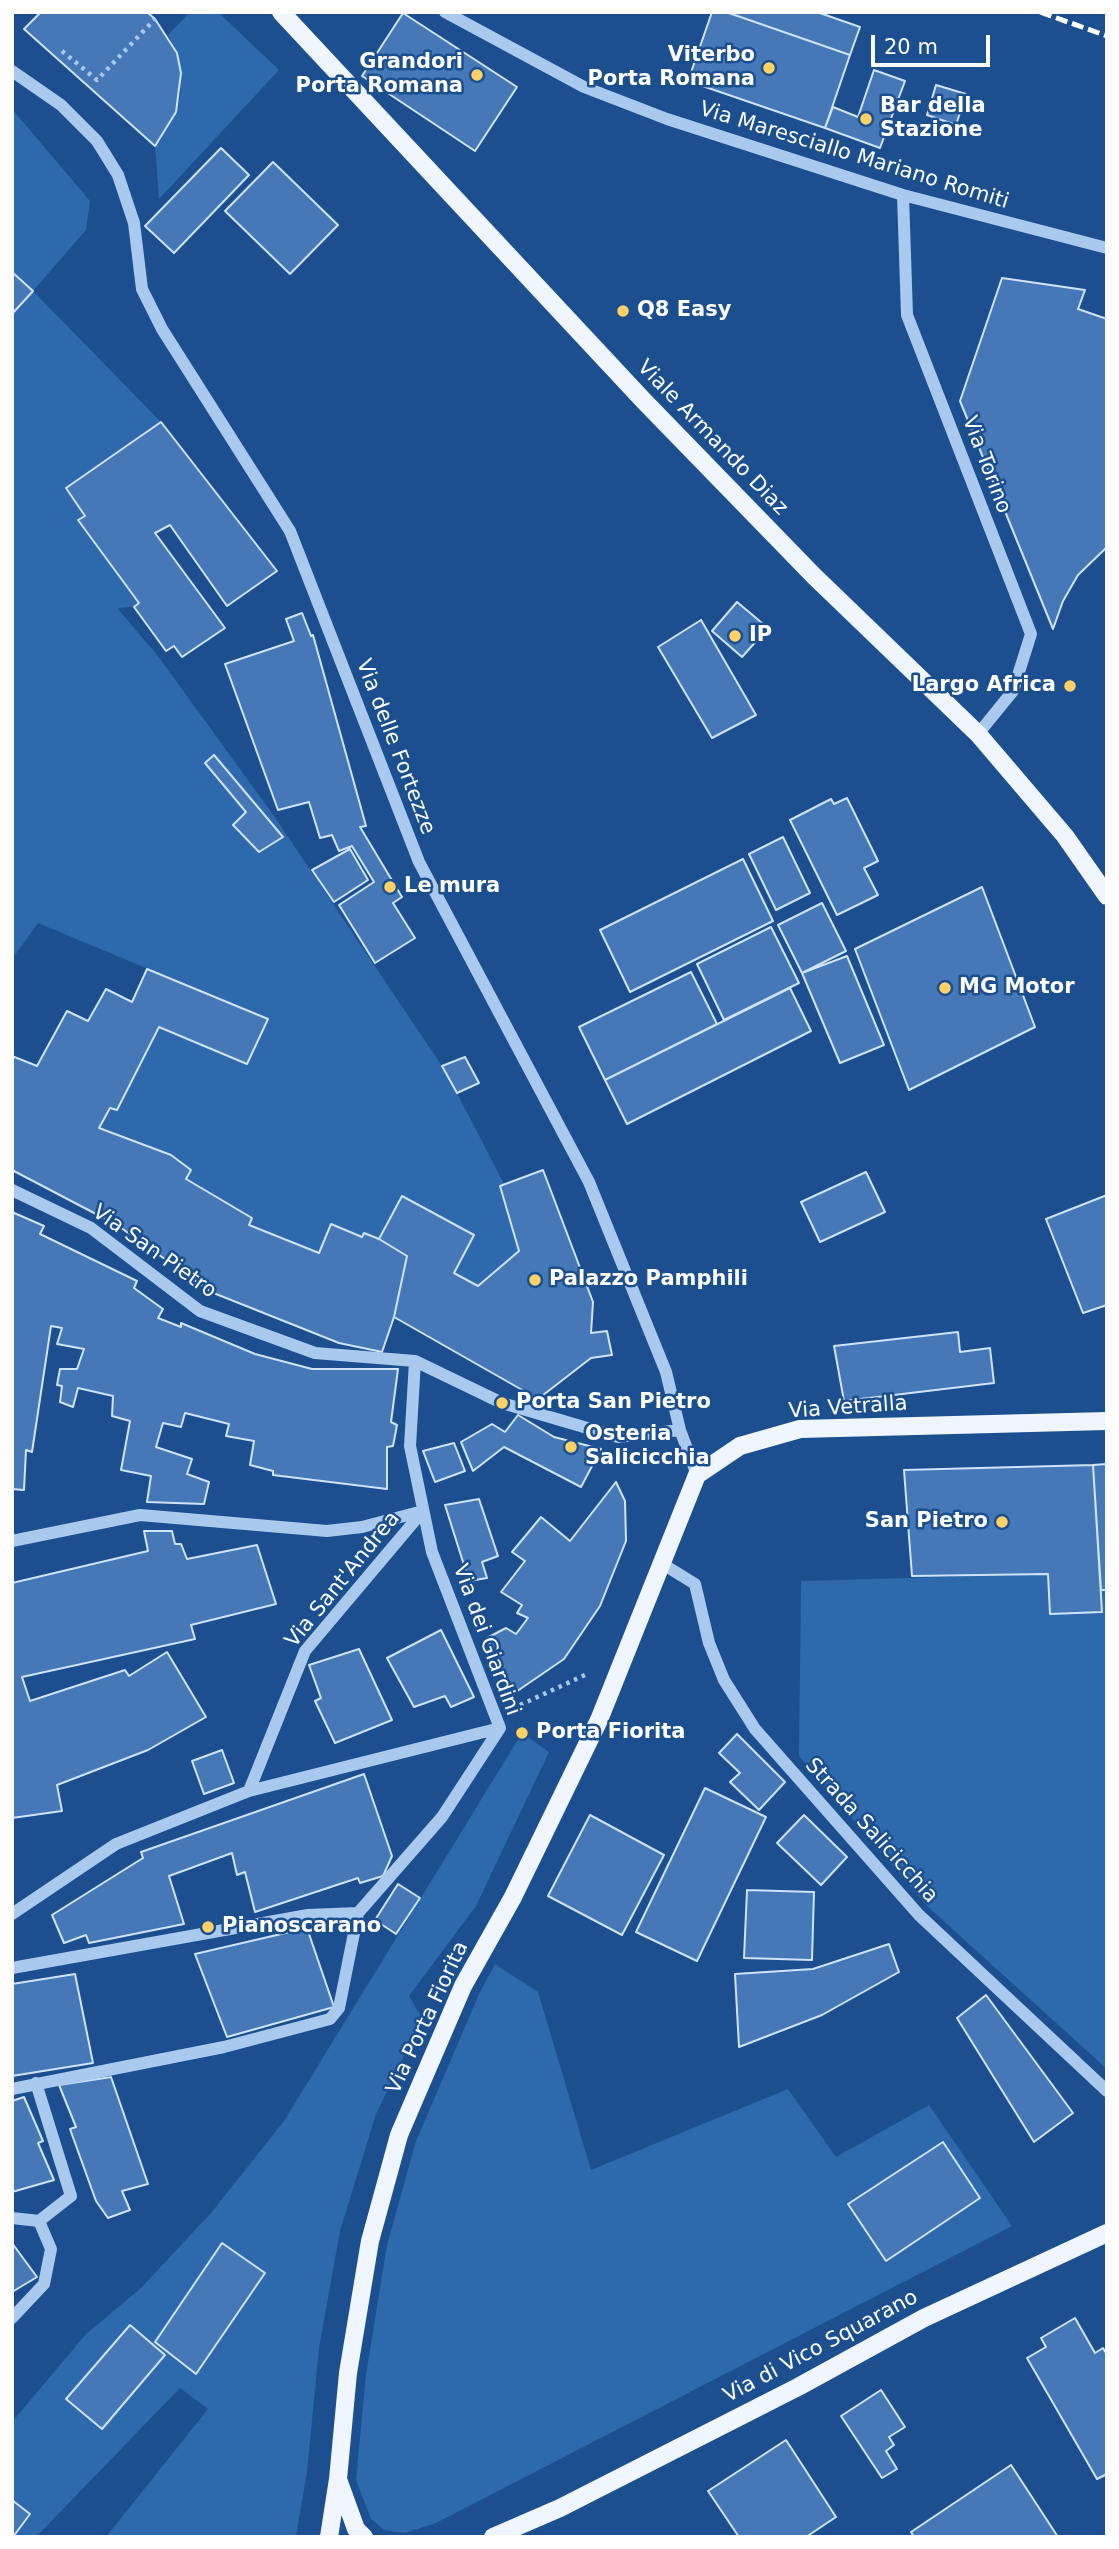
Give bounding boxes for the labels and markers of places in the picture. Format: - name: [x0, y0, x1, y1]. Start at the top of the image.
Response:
- place label: Viterbo Porta Romana: [588, 43, 755, 93]
- place label: Grandori Porta Romana: [296, 50, 463, 100]
- marker: Viterbo Porta Romana: [761, 60, 777, 76]
- marker: Grandori Porta Romana: [469, 67, 485, 83]
- place label: Bar della Stazione: [880, 94, 986, 144]
- marker: Bar della Stazione: [858, 111, 874, 127]
- place label: Q8 Easy: [637, 298, 731, 324]
- marker: Q8 Easy: [615, 303, 631, 319]
- place label: IP: [749, 623, 772, 649]
- marker: IP: [727, 628, 743, 644]
- place label: Largo Africa: [912, 673, 1056, 699]
- marker: Largo Africa: [1062, 678, 1078, 694]
- place label: Le mura: [404, 874, 500, 900]
- marker: Le mura: [382, 879, 398, 895]
- place label: MG Motor: [959, 975, 1075, 1001]
- marker: MG Motor: [937, 980, 953, 996]
- place label: Palazzo Pamphili: [549, 1267, 748, 1293]
- marker: Palazzo Pamphili: [527, 1272, 543, 1288]
- place label: Porta San Pietro: [516, 1390, 711, 1416]
- marker: Porta San Pietro: [494, 1395, 510, 1411]
- place label: Osteria Salicicchia: [585, 1422, 710, 1472]
- marker: Osteria Salicicchia: [563, 1439, 579, 1455]
- place label: San Pietro: [865, 1509, 988, 1535]
- marker: San Pietro: [994, 1514, 1010, 1530]
- place label: Porta Fiorita: [536, 1720, 685, 1746]
- marker: Porta Fiorita: [514, 1725, 530, 1741]
- place label: Pianoscarano: [222, 1914, 381, 1940]
- marker: Pianoscarano: [200, 1919, 216, 1935]

